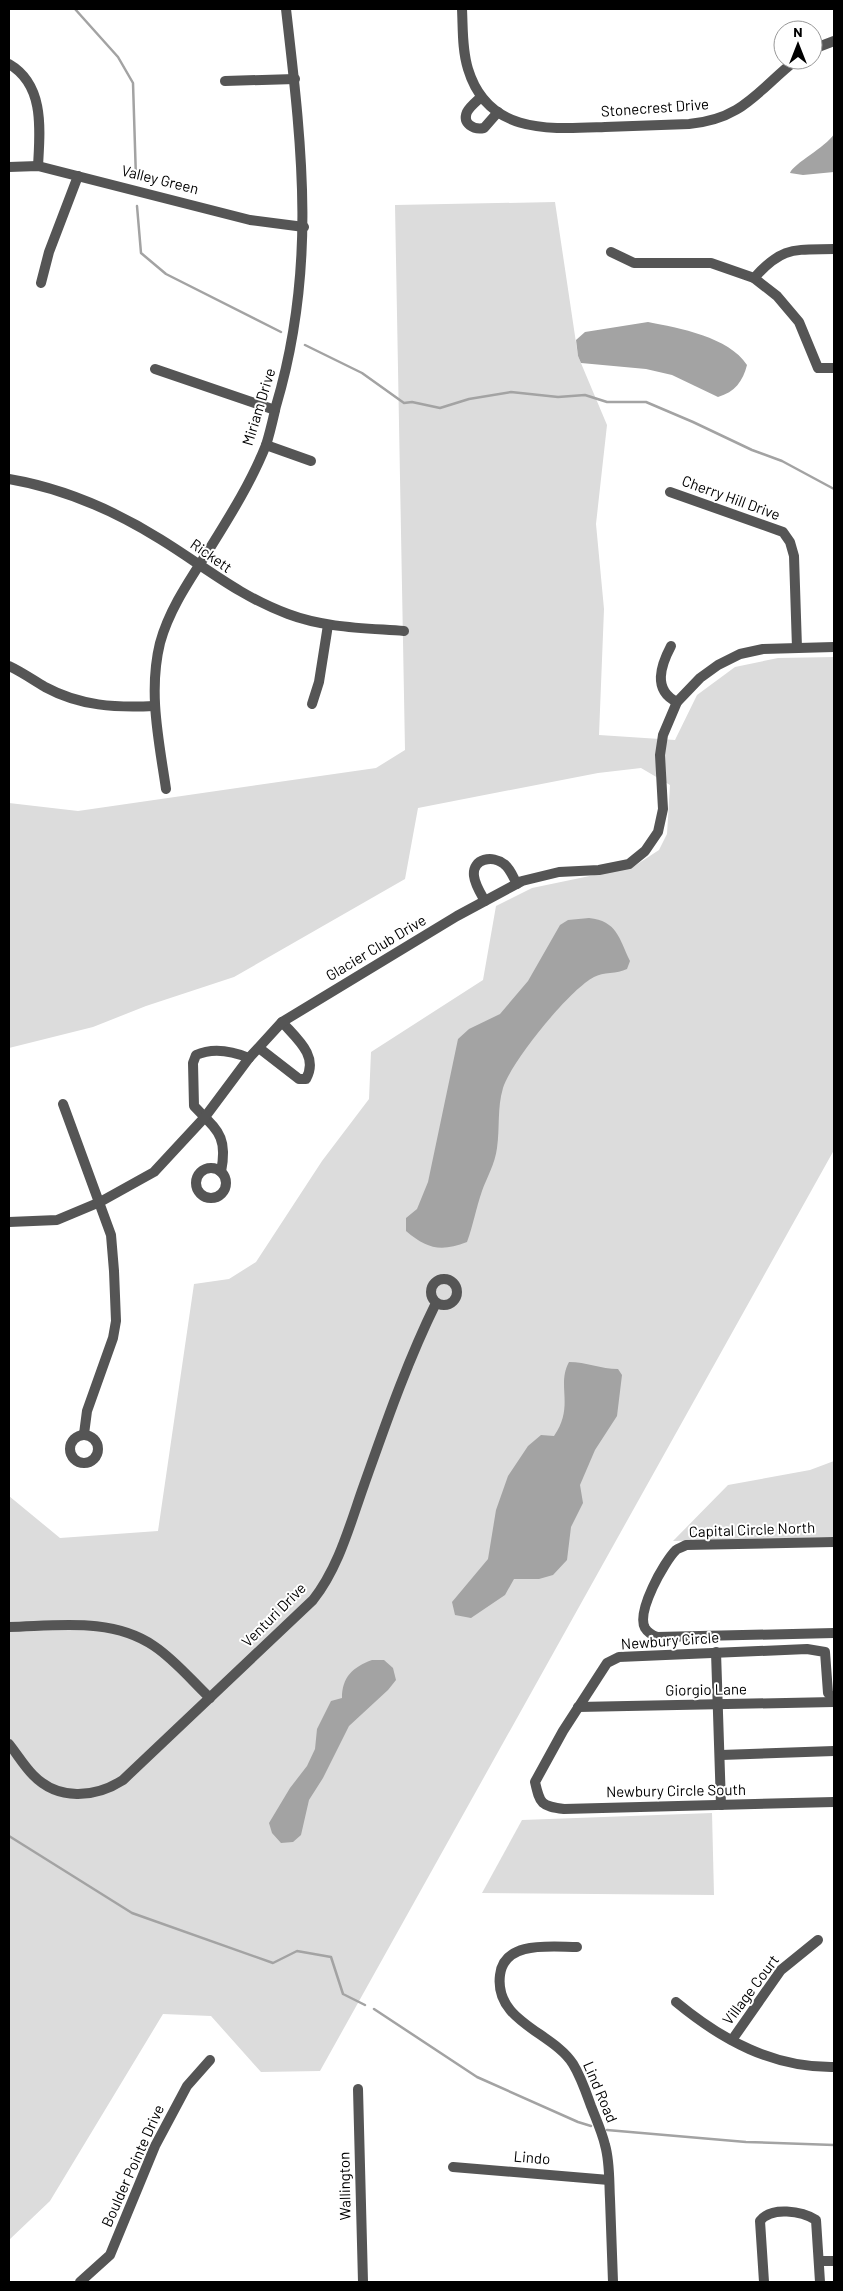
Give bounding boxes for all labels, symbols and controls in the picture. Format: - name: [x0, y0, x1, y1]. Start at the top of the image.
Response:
- north arrow: [773, 20, 823, 70]
- text: N: [793, 23, 803, 40]
- street label: Stonecrest Drive: [600, 94, 710, 120]
- street label: Valley Green: [120, 161, 201, 197]
- street label: Miriam Drive: [238, 366, 278, 448]
- street label: Cherry Hill Drive: [680, 471, 783, 523]
- street label: Rickett: [187, 534, 236, 576]
- street label: Glacier Club Drive: [322, 910, 429, 984]
- street label: Capital Circle North: [688, 1518, 815, 1540]
- street label: Venturi Drive: [237, 1578, 309, 1650]
- street label: Newbury Circle: [620, 1628, 720, 1652]
- street label: Giorgio Lane: [665, 1679, 747, 1699]
- street label: Newbury Circle South: [606, 1780, 746, 1800]
- street label: Village Court: [718, 1951, 782, 2028]
- street label: Lind Road: [580, 2058, 622, 2125]
- street label: Boulder Pointe Drive: [97, 2102, 167, 2230]
- street label: Lindo: [513, 2146, 551, 2168]
- street label: Wallington: [334, 2152, 354, 2220]

